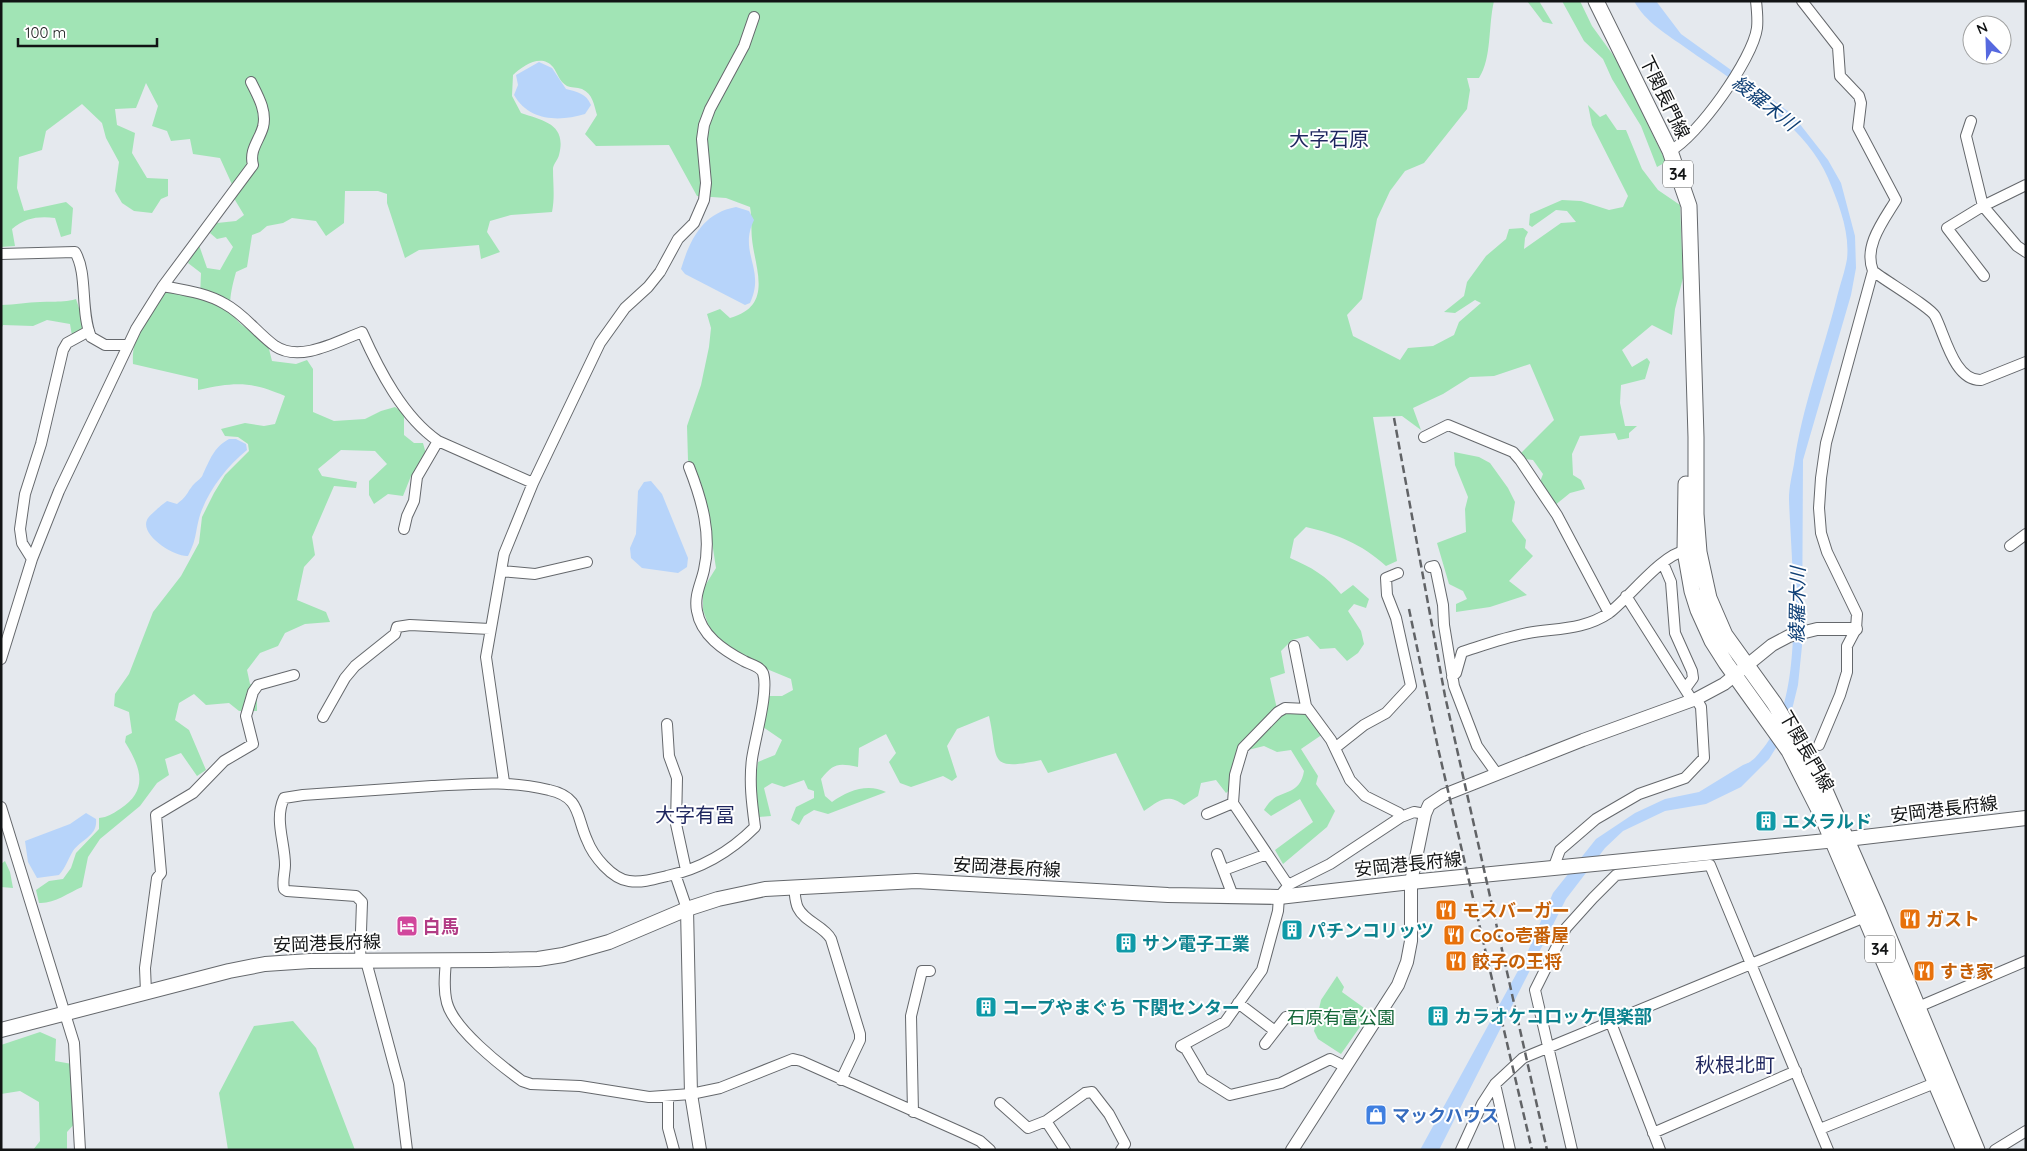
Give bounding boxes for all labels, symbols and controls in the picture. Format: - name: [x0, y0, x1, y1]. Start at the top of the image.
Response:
- scale bar: [18, 15, 156, 47]
- north arrow: [1962, 15, 2012, 65]
- text: N: [1974, 18, 1990, 38]
- text: 100 m: [25, 23, 66, 42]
- street label: 下関長門線: [1635, 52, 1695, 142]
- water label: 綾羅木川: [1728, 70, 1804, 137]
- district label: 大字石原: [1289, 126, 1369, 151]
- road number: 34: [1663, 160, 1693, 188]
- water label: 綾羅木川: [1784, 565, 1810, 643]
- street label: 下関長門線: [1775, 706, 1839, 796]
- street label: 安岡港長府線: [1889, 791, 1999, 827]
- district label: 大字有冨: [655, 802, 735, 827]
- building icon: エメラルド: [1754, 809, 1778, 833]
- place label: エメラルド: [1782, 810, 1872, 833]
- street label: 安岡港長府線: [1353, 847, 1463, 881]
- street label: 安岡港長府線: [952, 853, 1062, 881]
- restaurant icon: モスバーガー: [1434, 898, 1458, 922]
- place label: モスバーガー: [1462, 899, 1570, 922]
- restaurant icon: ガスト: [1898, 907, 1922, 931]
- place label: ガスト: [1926, 908, 1980, 931]
- hotel icon: 白馬: [395, 914, 419, 938]
- place label: 白馬: [423, 915, 459, 938]
- building icon: パチンコリッツ: [1280, 918, 1304, 942]
- place label: パチンコリッツ: [1308, 919, 1434, 942]
- restaurant icon: CoCo壱番屋: [1442, 923, 1466, 947]
- place label: CoCo壱番屋: [1470, 924, 1569, 947]
- street label: 安岡港長府線: [273, 930, 381, 956]
- building icon: サン電子工業: [1114, 931, 1138, 955]
- place label: サン電子工業: [1142, 932, 1250, 955]
- road number: 34: [1865, 936, 1895, 962]
- restaurant icon: 餃子の王将: [1444, 949, 1468, 973]
- place label: 餃子の王将: [1471, 950, 1562, 973]
- restaurant icon: すき家: [1912, 959, 1936, 983]
- place label: すき家: [1940, 960, 1994, 983]
- building icon: コープやまぐち 下関センター: [974, 995, 998, 1019]
- place label: コープやまぐち 下関センター: [1002, 996, 1240, 1019]
- building icon: カラオケコロッケ倶楽部: [1426, 1004, 1450, 1028]
- place label: カラオケコロッケ倶楽部: [1454, 1005, 1652, 1028]
- park label: 石原有富公園: [1287, 1006, 1395, 1029]
- district label: 秋根北町: [1695, 1052, 1775, 1077]
- shop icon: マックハウス: [1364, 1103, 1388, 1127]
- place label: マックハウス: [1392, 1104, 1499, 1127]

